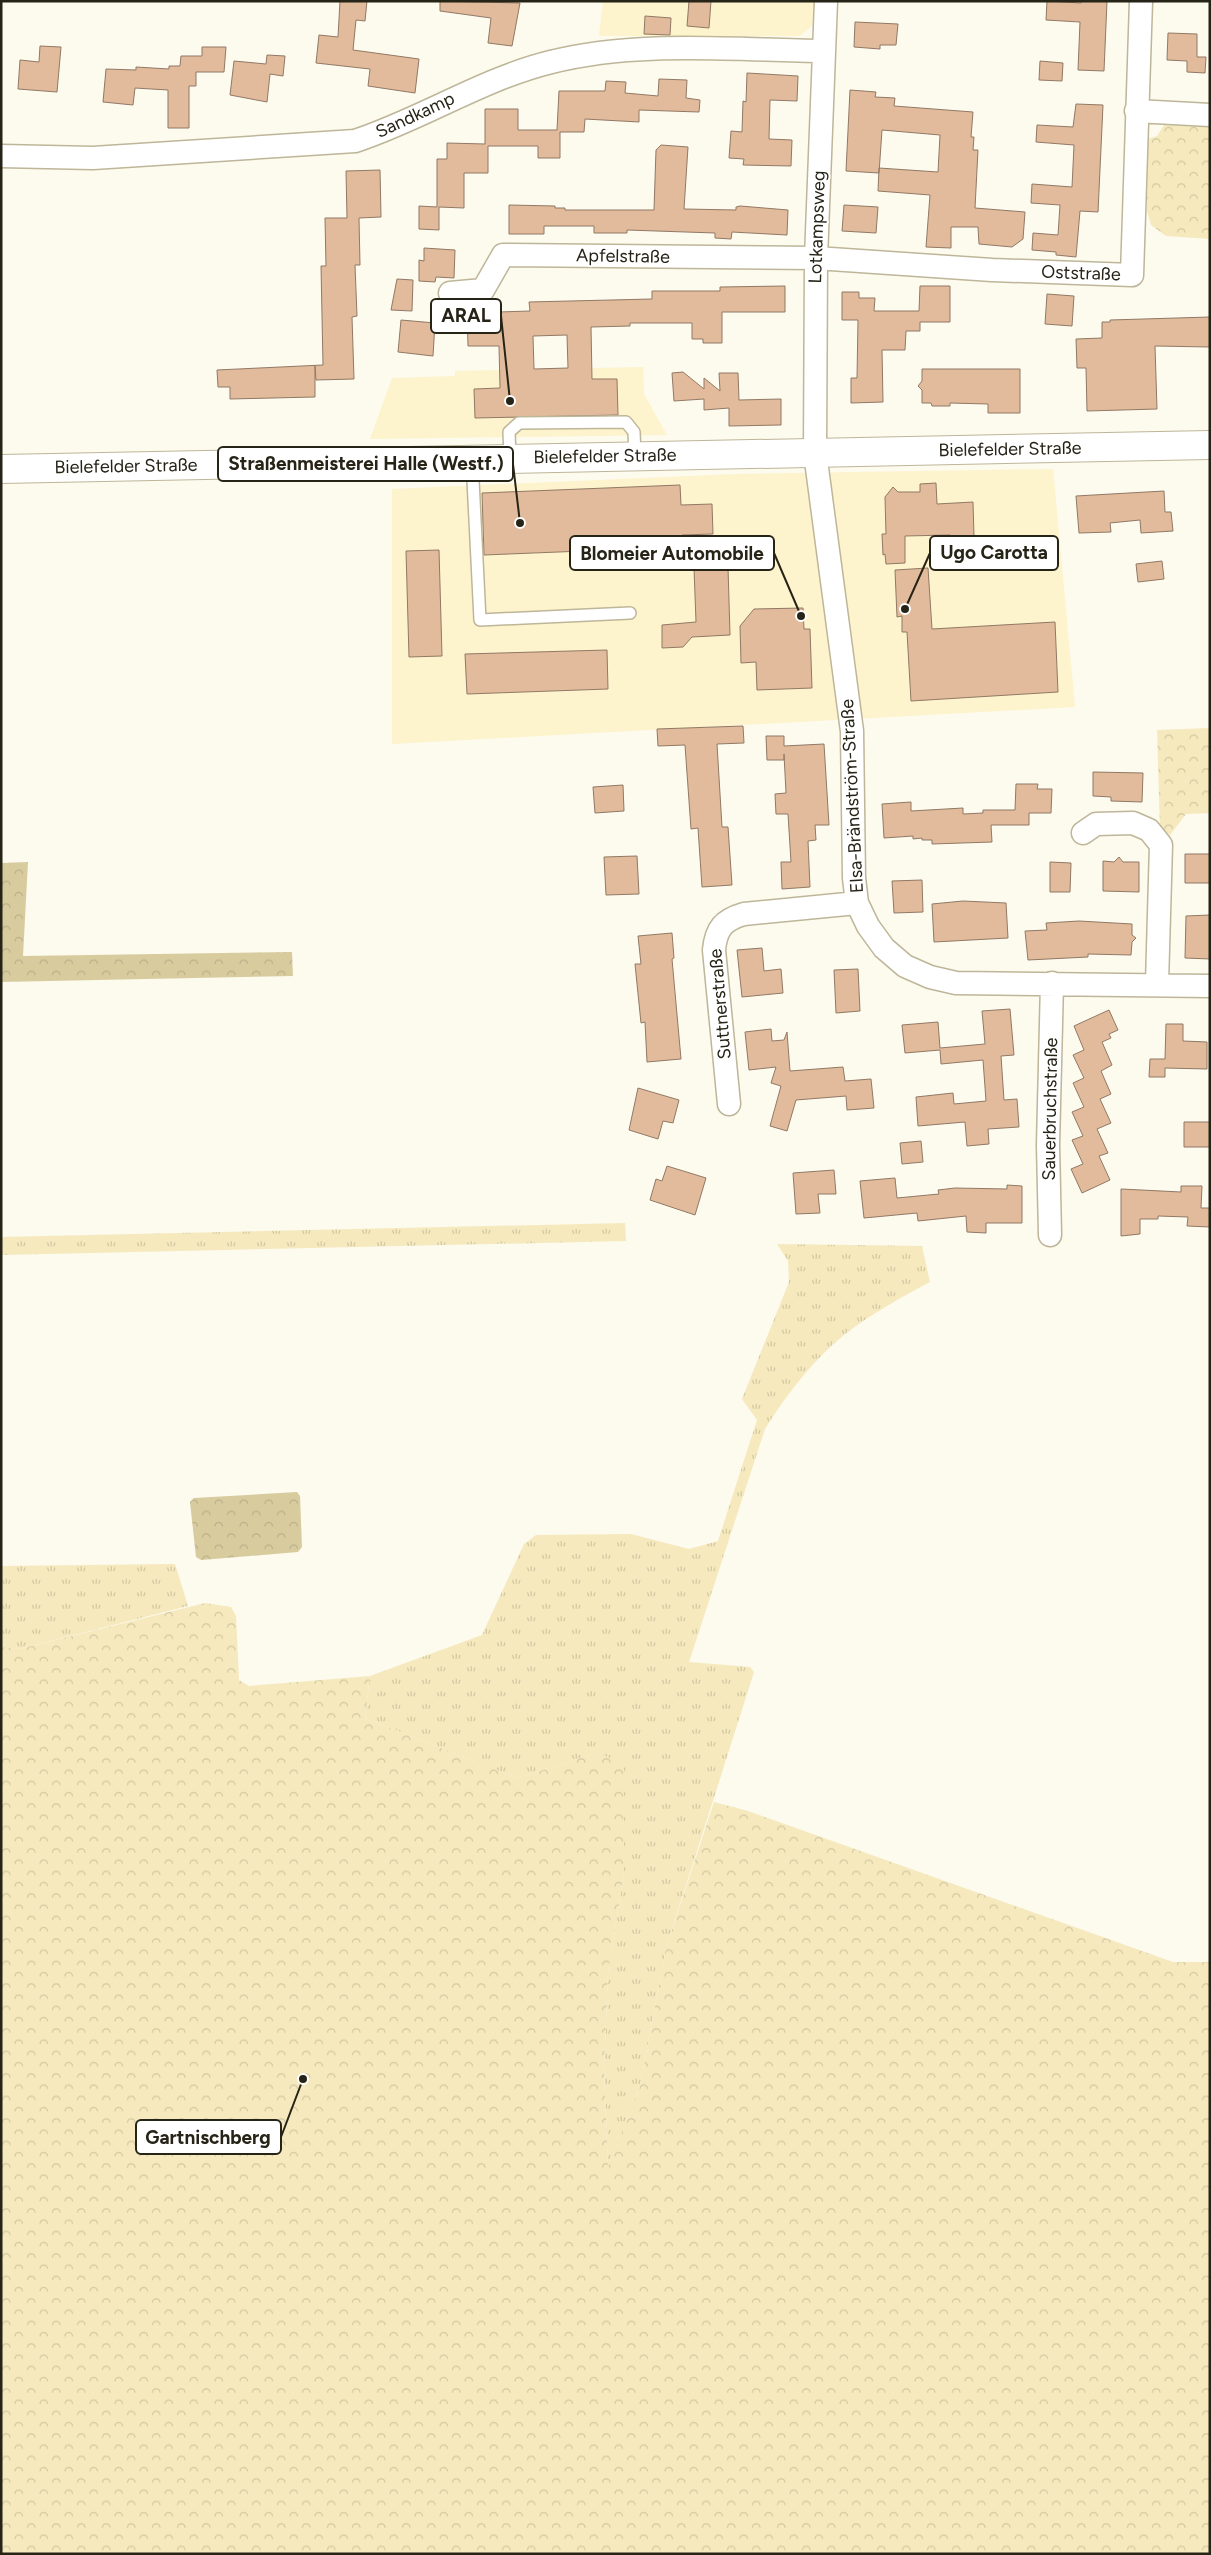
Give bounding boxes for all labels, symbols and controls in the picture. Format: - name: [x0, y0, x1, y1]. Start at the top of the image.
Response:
- street label: Sandkamp: [372, 87, 458, 143]
- street label: Lotkampsweg: [804, 170, 830, 284]
- street label: Apfelstraße: [576, 244, 670, 268]
- street label: Oststraße: [1041, 261, 1121, 285]
- callout: ARAL: [431, 299, 501, 333]
- text: ARAL: [441, 304, 491, 327]
- street label: Bielefelder Straße: [938, 437, 1082, 461]
- street label: Bielefelder Straße: [533, 444, 677, 468]
- callout: Straßenmeisterei Halle (Westf.): [218, 447, 513, 481]
- text: Straßenmeisterei Halle (Westf.): [228, 452, 504, 475]
- street label: Bielefelder Straße: [54, 454, 198, 478]
- callout: Blomeier Automobile: [570, 536, 774, 570]
- callout: Ugo Carotta: [930, 536, 1058, 570]
- text: Ugo Carotta: [940, 541, 1048, 564]
- text: Blomeier Automobile: [580, 542, 764, 565]
- street label: Elsa-Brändström-Straße: [836, 698, 868, 894]
- street label: Suttnerstraße: [704, 948, 736, 1060]
- street label: Sauerbruchstraße: [1038, 1037, 1062, 1181]
- callout: Gartnischberg: [136, 2120, 281, 2154]
- text: Gartnischberg: [145, 2126, 271, 2149]

